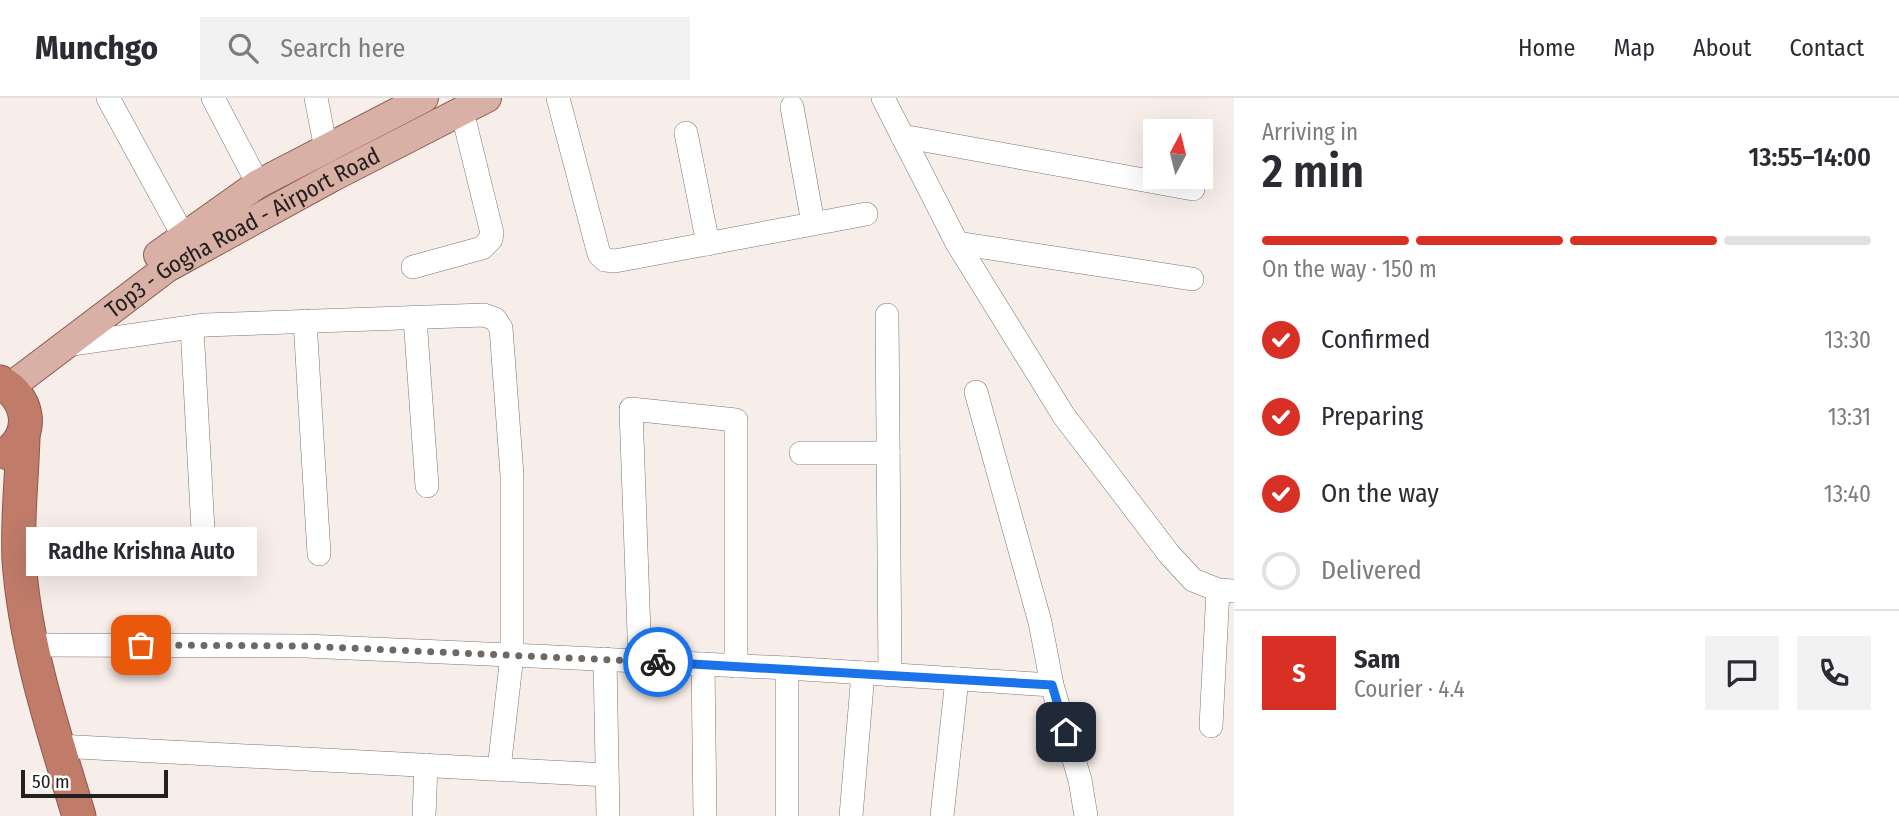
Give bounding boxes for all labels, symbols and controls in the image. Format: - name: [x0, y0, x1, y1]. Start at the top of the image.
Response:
- search box: [200, 17, 690, 80]
- text: Munchgo: [35, 28, 158, 68]
- icon: search: [224, 29, 262, 67]
- text: Search here: [280, 33, 405, 64]
- text: Home: [1518, 34, 1575, 62]
- text: Map: [1613, 34, 1655, 62]
- text: About: [1693, 34, 1751, 62]
- text: Contact: [1789, 34, 1864, 62]
- text: Arriving in: [1262, 118, 1358, 146]
- north arrow: [1143, 119, 1213, 189]
- map controls: [1143, 119, 1213, 189]
- street label: Top3 - Gogha Road - Airport Road: [100, 141, 384, 324]
- text: 13:55–14:00: [1748, 142, 1871, 173]
- text: 2 min: [1262, 144, 1364, 199]
- text: On the way · 150 m: [1262, 255, 1437, 283]
- icon: check: [1262, 321, 1300, 359]
- text: Confirmed: [1321, 324, 1431, 355]
- text: 13:30: [1824, 326, 1871, 354]
- icon: check: [1262, 398, 1300, 436]
- text: Preparing: [1321, 401, 1423, 432]
- text: 13:31: [1828, 403, 1871, 431]
- icon: check: [1262, 475, 1300, 513]
- text: On the way: [1321, 478, 1439, 509]
- text: 13:40: [1824, 480, 1871, 508]
- callout: Radhe Krishna Auto: [25, 526, 256, 575]
- text: Radhe Krishna Auto: [48, 537, 235, 565]
- text: Delivered: [1321, 555, 1422, 586]
- pin: [111, 615, 171, 675]
- icon: bag: [122, 626, 160, 664]
- courier: [623, 627, 693, 697]
- button: chat: [1705, 636, 1779, 710]
- button: phone: [1797, 636, 1871, 710]
- icon: bike: [639, 643, 677, 681]
- text: Sam: [1354, 644, 1400, 675]
- text: S: [1292, 658, 1306, 689]
- text: Courier · 4.4: [1354, 675, 1465, 703]
- pin: [1036, 702, 1096, 762]
- icon: home: [1047, 713, 1085, 751]
- scale bar: [21, 767, 168, 799]
- text: 50 m: [32, 770, 70, 793]

